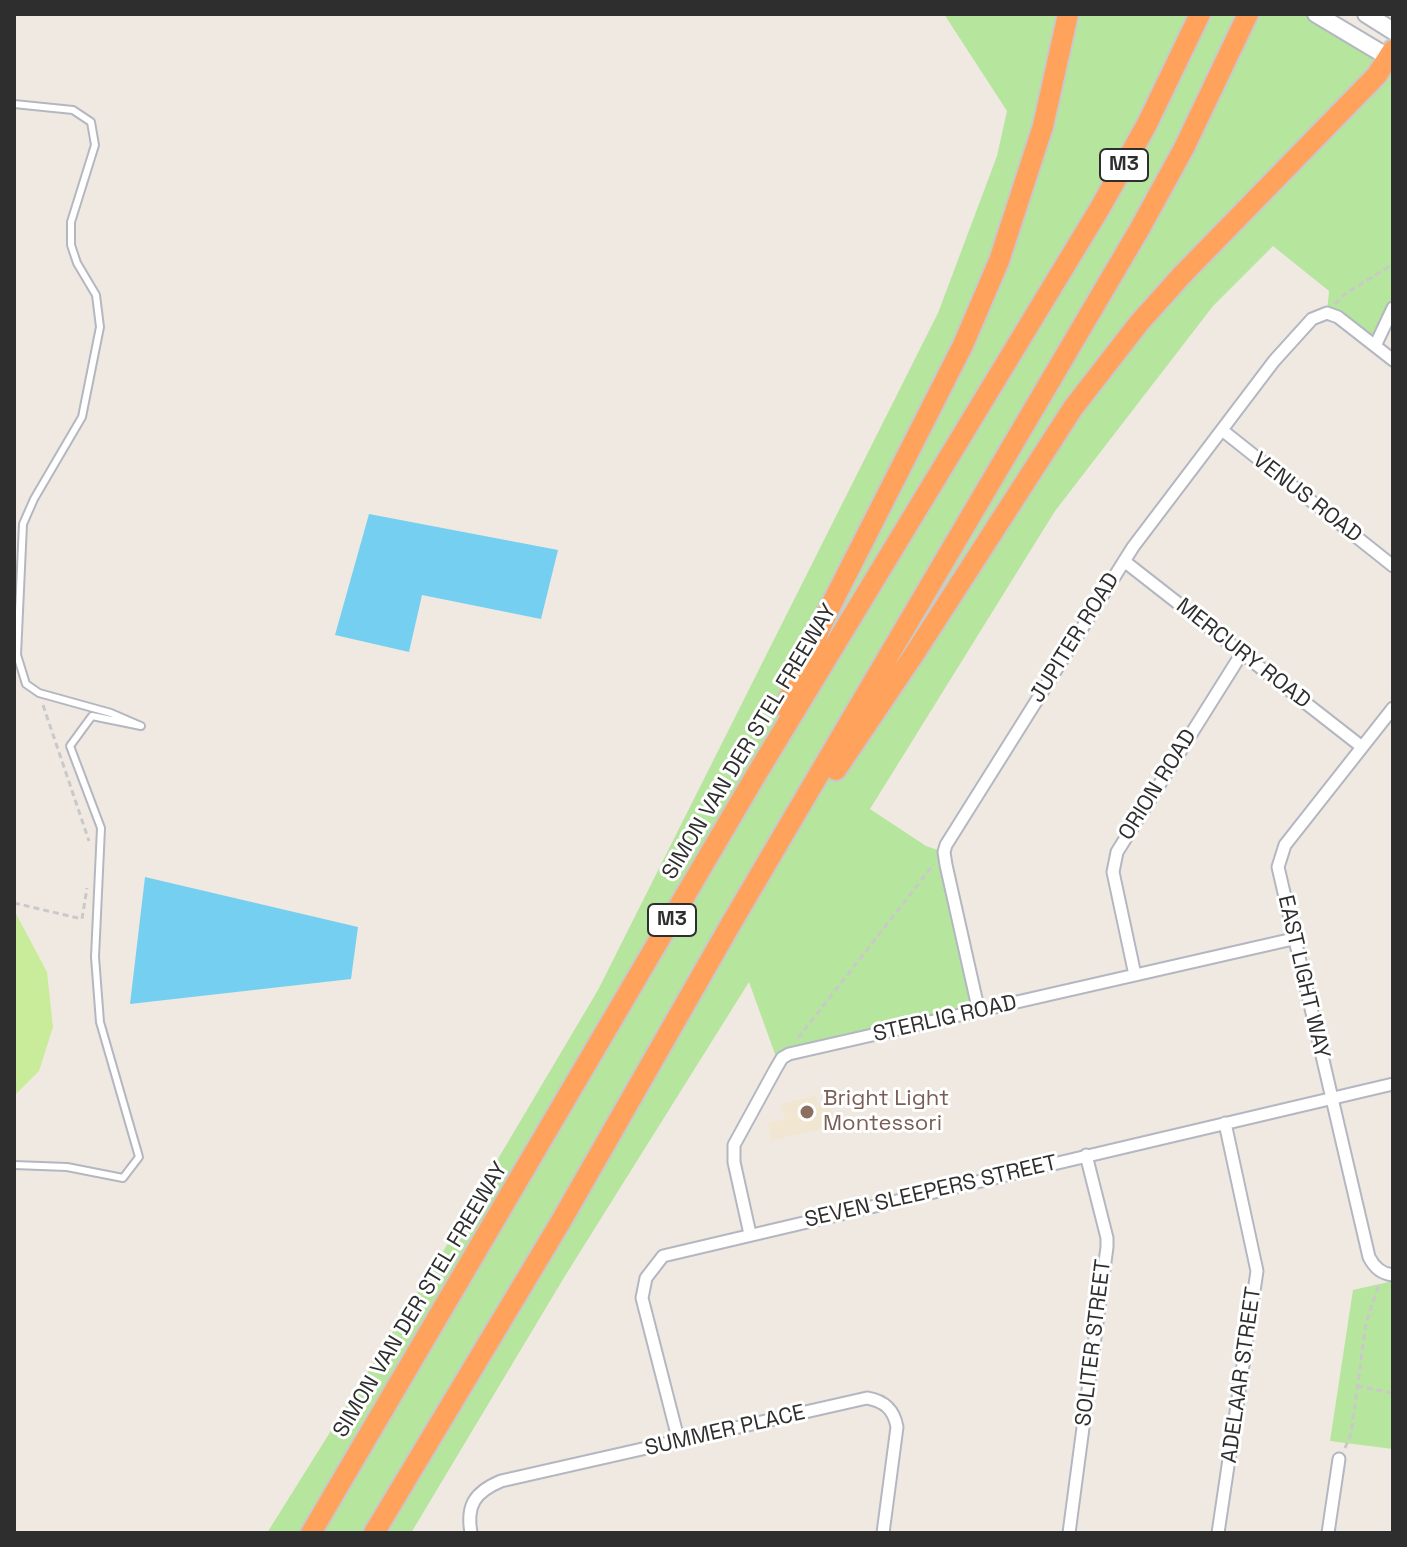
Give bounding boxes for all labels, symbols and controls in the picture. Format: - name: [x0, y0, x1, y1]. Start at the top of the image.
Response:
- road number: M3: [1100, 149, 1148, 181]
- street label: VENUS ROAD: [1247, 447, 1367, 549]
- street label: JUPITER ROAD: [1025, 568, 1125, 708]
- street label: MERCURY ROAD: [1170, 593, 1316, 715]
- street label: SIMON VAN DER STEL FREEWAY: [657, 600, 843, 884]
- street label: ORION ROAD: [1113, 725, 1203, 845]
- street label: EAST LIGHT WAY: [1271, 893, 1335, 1061]
- road number: M3: [648, 904, 696, 936]
- street label: STERLIG ROAD: [871, 990, 1019, 1048]
- place label: Bright Light Montessori: [823, 1086, 949, 1138]
- marker: Bright Light Montessori: [798, 1103, 816, 1121]
- street label: SEVEN SLEEPERS STREET: [802, 1150, 1060, 1234]
- street label: SIMON VAN DER STEL FREEWAY: [328, 1158, 514, 1442]
- street label: SOLITER STREET: [1071, 1258, 1117, 1428]
- street label: ADELAAR STREET: [1217, 1285, 1267, 1465]
- street label: SUMMER PLACE: [642, 1400, 808, 1462]

